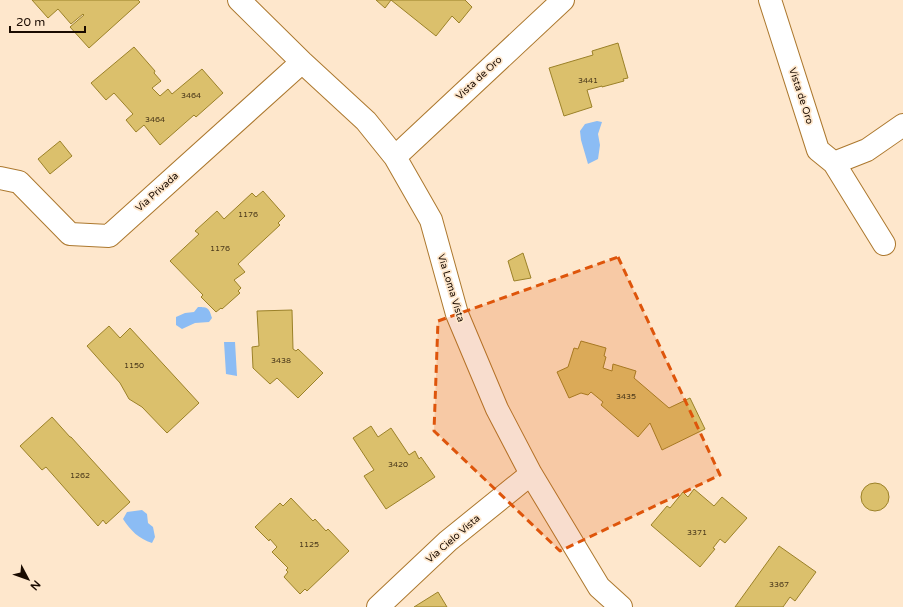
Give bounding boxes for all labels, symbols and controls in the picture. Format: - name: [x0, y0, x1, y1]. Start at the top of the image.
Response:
- scale bar: [10, 8, 85, 34]
- text: 20 m: [16, 15, 45, 29]
- street label: Vista de Oro: [454, 54, 504, 102]
- street label: Vista de Oro: [786, 66, 816, 126]
- house number: 3441: [578, 76, 598, 85]
- house number: 3464: [181, 91, 201, 100]
- house number: 3464: [145, 115, 165, 124]
- street label: Via Privada: [133, 170, 181, 214]
- house number: 1176: [238, 210, 258, 219]
- house number: 1176: [210, 244, 230, 253]
- street label: Via Loma Vista: [435, 253, 467, 323]
- house number: 3438: [271, 356, 291, 365]
- house number: 1150: [124, 361, 144, 370]
- house number: 3435: [616, 392, 636, 401]
- house number: 3420: [388, 460, 408, 469]
- house number: 1262: [70, 471, 90, 480]
- street label: Via Cielo Vista: [424, 512, 482, 566]
- house number: 3371: [687, 528, 707, 537]
- house number: 1125: [299, 540, 319, 549]
- north arrow: [8, 559, 48, 599]
- text: N: [27, 578, 43, 593]
- house number: 3367: [769, 580, 789, 589]

